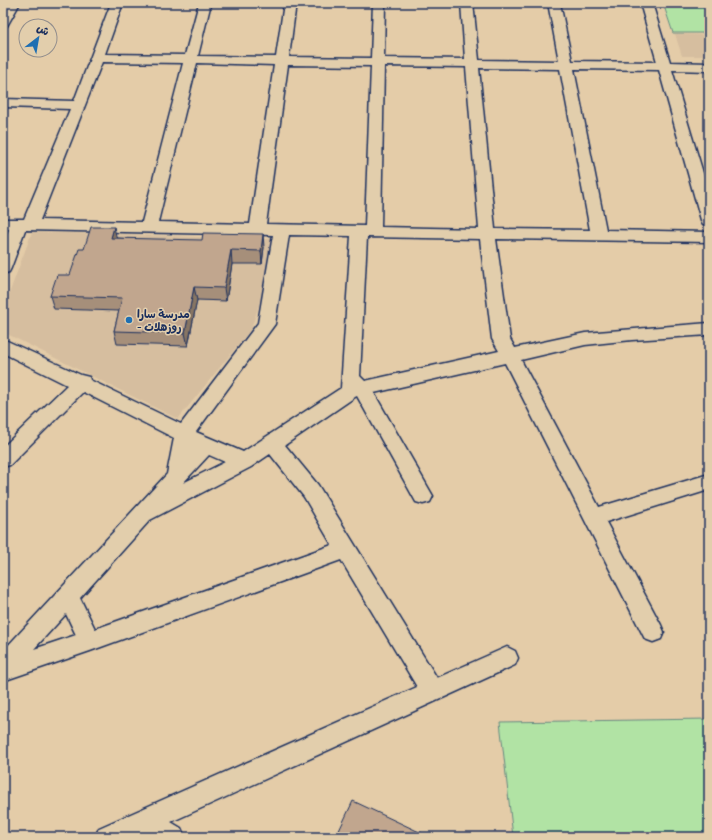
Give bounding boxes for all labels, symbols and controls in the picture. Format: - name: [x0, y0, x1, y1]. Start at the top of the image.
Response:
- north arrow: [18, 18, 58, 58]
- text: ش: [34, 20, 52, 39]
- place label: مدرسة سارا - روزهلات: [137, 307, 190, 334]
- marker: مدرسة سارا - روزهلات: [124, 315, 134, 325]

